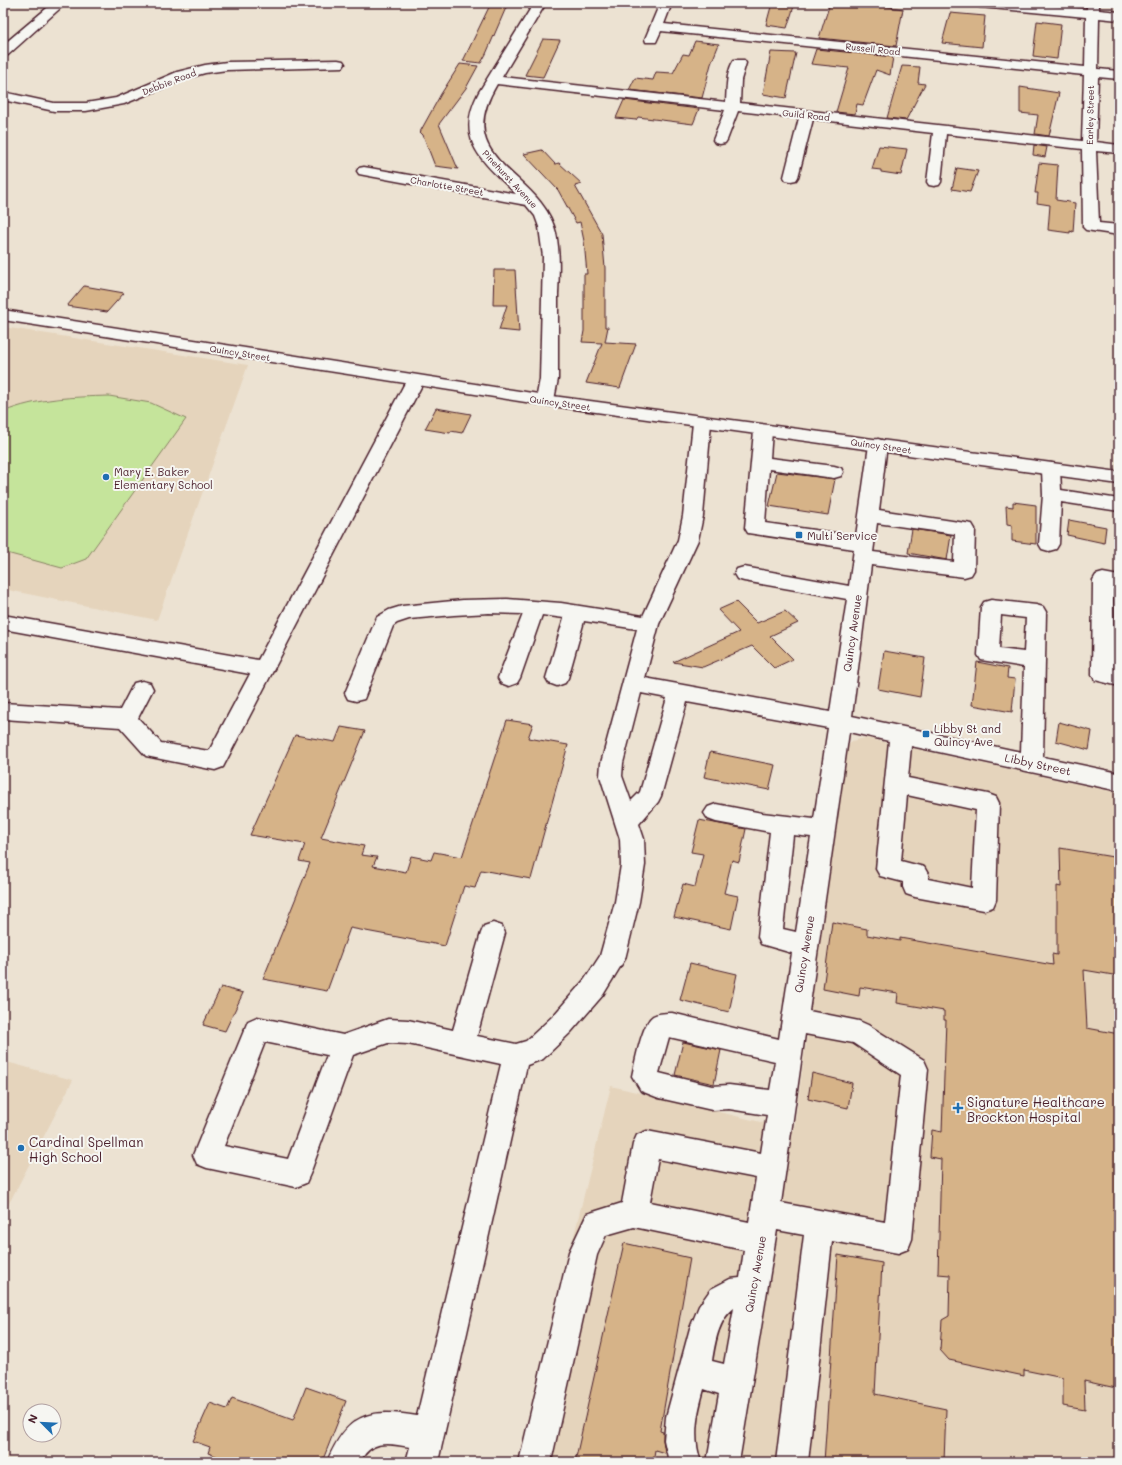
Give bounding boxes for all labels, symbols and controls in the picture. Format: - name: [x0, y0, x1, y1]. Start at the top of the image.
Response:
- street label: Russell Road: [845, 41, 901, 57]
- street label: Debbie Road: [140, 67, 198, 97]
- street label: Earley Street: [1084, 85, 1096, 145]
- street label: Guild Road: [782, 107, 831, 123]
- street label: Pinehurst Avenue: [480, 148, 540, 210]
- street label: Charlotte Street: [409, 174, 485, 198]
- street label: Quincy Street: [209, 343, 271, 363]
- street label: Quincy Street: [529, 393, 591, 413]
- street label: Quincy Street: [850, 436, 912, 456]
- place label: Mary E. Baker Elementary School: [114, 464, 213, 492]
- marker: Mary E. Baker Elementary School: [101, 472, 111, 482]
- place label: Multi Service: [807, 528, 877, 543]
- marker: Multi Service: [794, 530, 804, 540]
- street label: Quincy Avenue: [839, 593, 865, 673]
- place label: Libby St and Quincy Ave: [934, 721, 1001, 749]
- marker: Libby St and Quincy Ave: [921, 729, 931, 739]
- street label: Libby Street: [1003, 750, 1073, 778]
- street label: Quincy Avenue: [791, 914, 818, 994]
- place label: Signature Healthcare Brockton Hospital: [967, 1093, 1105, 1125]
- marker: Signature Healthcare Brockton Hospital: [952, 1102, 964, 1114]
- place label: Cardinal Spellman High School: [29, 1133, 143, 1165]
- marker: Cardinal Spellman High School: [16, 1143, 26, 1153]
- street label: Quincy Avenue: [741, 1234, 769, 1314]
- north arrow: [22, 1403, 62, 1443]
- text: N: [24, 1412, 41, 1426]

